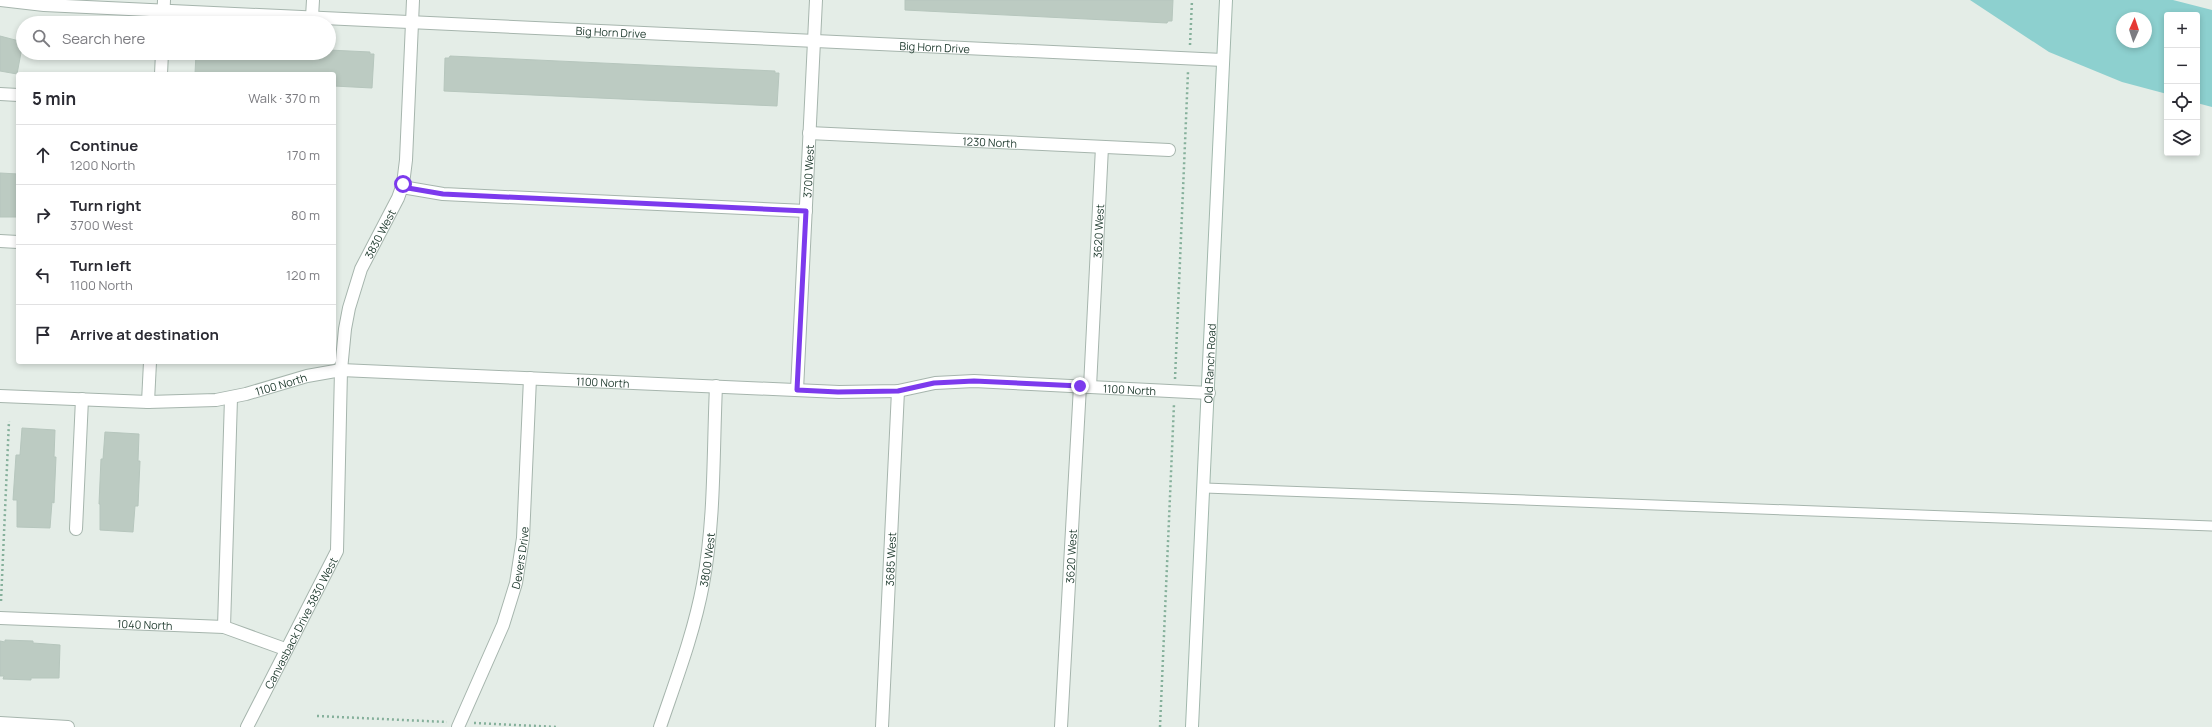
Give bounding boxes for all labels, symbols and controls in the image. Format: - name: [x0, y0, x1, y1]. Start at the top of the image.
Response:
- north arrow: [2116, 12, 2152, 48]
- map controls: [2164, 12, 2200, 156]
- button: +: [2164, 12, 2200, 48]
- search box: [16, 16, 336, 60]
- street label: Big Horn Drive: [576, 22, 647, 41]
- icon: search: [30, 27, 52, 49]
- text: Search here: [62, 28, 145, 49]
- street label: Big Horn Drive: [899, 37, 971, 56]
- button: −: [2164, 48, 2200, 84]
- button: locate: [2164, 84, 2200, 120]
- text: 5 min: [32, 87, 76, 110]
- text: Walk · 370 m: [248, 89, 320, 107]
- button: layers: [2164, 120, 2200, 156]
- street label: 1230 North: [962, 133, 1017, 150]
- text: Continue: [70, 135, 138, 156]
- icon: ahead: [32, 144, 54, 166]
- street label: 3700 West: [799, 144, 816, 198]
- text: 170 m: [287, 146, 320, 164]
- text: 1200 North: [70, 156, 135, 174]
- route start: [394, 175, 412, 193]
- text: Turn right: [70, 195, 141, 216]
- icon: right: [32, 204, 54, 226]
- street label: 3620 West: [1089, 204, 1107, 259]
- text: 80 m: [291, 206, 320, 224]
- street label: 3830 West: [360, 206, 399, 261]
- text: 3700 West: [70, 216, 133, 234]
- text: Turn left: [70, 255, 132, 276]
- icon: left: [32, 264, 54, 286]
- text: 120 m: [286, 266, 320, 284]
- text: 1100 North: [70, 276, 133, 294]
- street label: Old Ranch Road: [1200, 323, 1218, 404]
- icon: arrive: [32, 324, 54, 346]
- text: Arrive at destination: [70, 324, 219, 345]
- street label: 1100 North: [253, 369, 308, 398]
- street label: 1100 North: [576, 373, 630, 390]
- route end: [1071, 377, 1089, 395]
- street label: 1100 North: [1103, 380, 1156, 398]
- street label: Devers Drive: [507, 526, 531, 591]
- street label: 3620 West: [1062, 529, 1080, 584]
- street label: 3800 West: [695, 532, 717, 588]
- street label: 3685 West: [881, 532, 899, 587]
- street label: Canvasback Drive 3830 West: [260, 554, 340, 691]
- street label: 1040 North: [117, 615, 173, 632]

